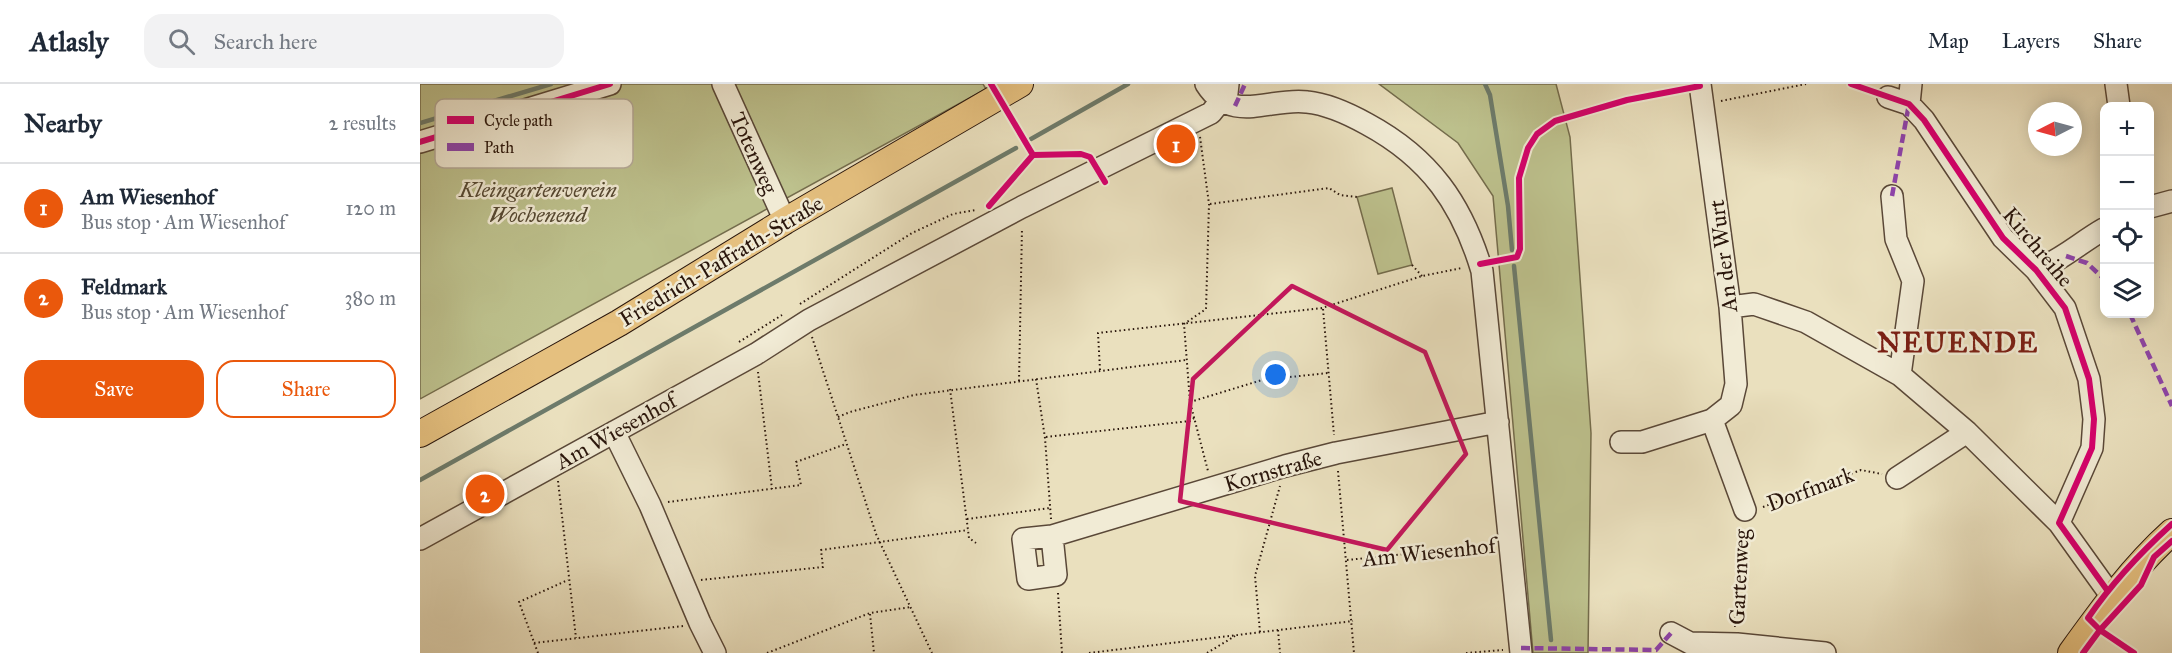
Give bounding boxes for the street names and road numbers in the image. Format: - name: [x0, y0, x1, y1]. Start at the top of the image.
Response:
- street label: Totenweg: [724, 108, 784, 199]
- street label: Friedrich-Paffrath-Straße: [614, 189, 828, 333]
- street label: An der Wurt: [1703, 198, 1743, 315]
- street label: Kirchreihe: [1997, 202, 2079, 292]
- street label: Am Wiesenhof: [550, 385, 684, 476]
- street label: Kornstraße: [1221, 444, 1325, 498]
- street label: Dorfmark: [1763, 461, 1858, 517]
- street label: Gartenweg: [1723, 528, 1755, 626]
- street label: Am Wiesenhof: [1360, 531, 1501, 573]

